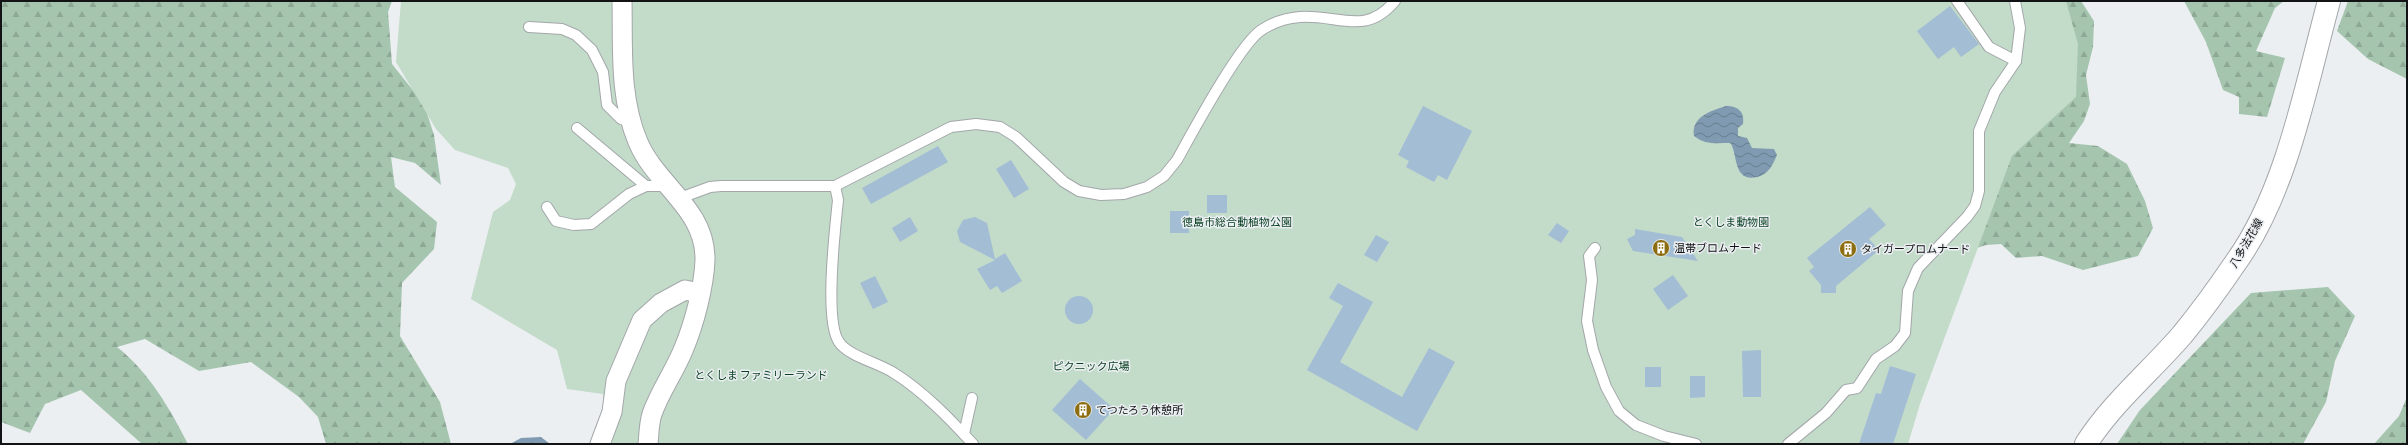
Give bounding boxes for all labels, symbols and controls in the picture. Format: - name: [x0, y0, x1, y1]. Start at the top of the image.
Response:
- park label: 徳島市総合動植物公園: [1182, 216, 1292, 228]
- park label: とくしま動物園: [1693, 216, 1769, 228]
- street label: 八多法花線: [2227, 216, 2265, 270]
- building icon: 温帯ブロムナード: [1651, 238, 1671, 258]
- building icon: タイガープロムナード: [1838, 239, 1858, 259]
- place label: 温帯ブロムナード: [1674, 242, 1762, 254]
- place label: タイガープロムナード: [1861, 243, 1970, 255]
- park label: ピクニック広場: [1053, 361, 1130, 372]
- park label: とくしま ファミリーランド: [694, 369, 828, 381]
- building icon: てつたろう休憩所: [1073, 400, 1093, 420]
- place label: てつたろう休憩所: [1096, 404, 1184, 416]

